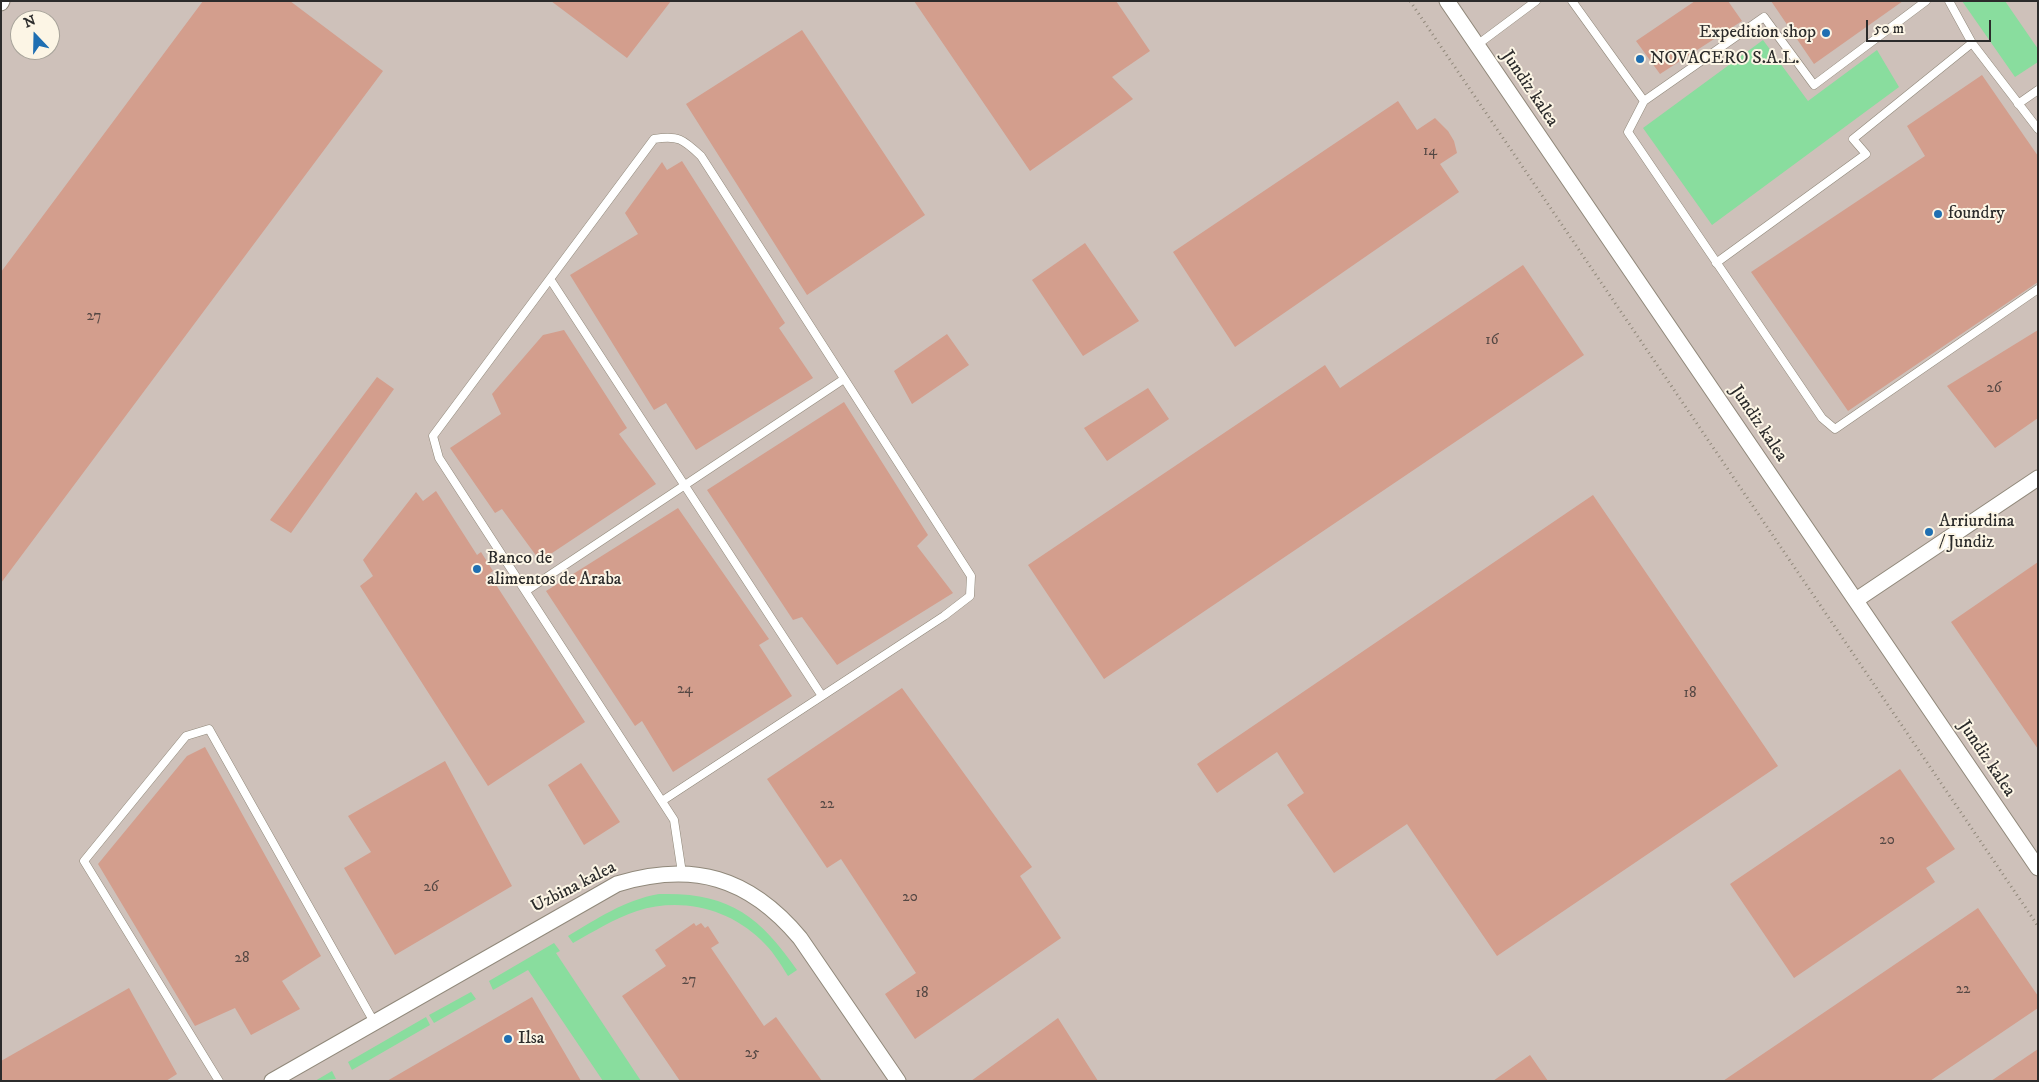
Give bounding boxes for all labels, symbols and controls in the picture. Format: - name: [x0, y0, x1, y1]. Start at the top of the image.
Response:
- north arrow: [10, 10, 60, 60]
- scale bar: [1869, 10, 1994, 42]
- text: N: [21, 11, 39, 32]
- text: 50 m: [1874, 19, 1904, 38]
- place label: Expedition shop: [1699, 22, 1816, 44]
- marker: Expedition shop: [1820, 27, 1832, 39]
- street label: Jundiz kalea: [1496, 47, 1562, 131]
- place label: NOVACERO S.A.L.: [1650, 48, 1800, 70]
- marker: NOVACERO S.A.L.: [1634, 53, 1646, 65]
- house number: 14: [1423, 143, 1437, 161]
- place label: foundry: [1948, 203, 2005, 225]
- marker: foundry: [1932, 208, 1944, 220]
- house number: 27: [87, 308, 101, 326]
- house number: 16: [1485, 332, 1499, 350]
- house number: 26: [1986, 380, 2002, 398]
- street label: Jundiz kalea: [1725, 382, 1791, 466]
- place label: Arriurdina / Jundiz: [1939, 511, 2014, 554]
- marker: Arriurdina / Jundiz: [1923, 526, 1935, 538]
- place label: Banco de alimentos de Araba: [487, 548, 621, 590]
- marker: Banco de alimentos de Araba: [471, 563, 483, 575]
- house number: 24: [677, 681, 693, 699]
- house number: 18: [1683, 685, 1697, 703]
- street label: Jundiz kalea: [1953, 717, 2019, 801]
- house number: 22: [820, 796, 834, 814]
- house number: 20: [1879, 832, 1895, 850]
- street label: Uzbina kalea: [528, 857, 620, 919]
- house number: 26: [423, 879, 439, 897]
- house number: 20: [902, 889, 918, 907]
- house number: 28: [235, 950, 249, 968]
- house number: 27: [682, 972, 696, 990]
- house number: 22: [1956, 981, 1970, 999]
- house number: 18: [915, 985, 929, 1003]
- place label: Ilsa: [518, 1028, 544, 1050]
- marker: Ilsa: [502, 1033, 514, 1045]
- house number: 25: [745, 1045, 759, 1063]

